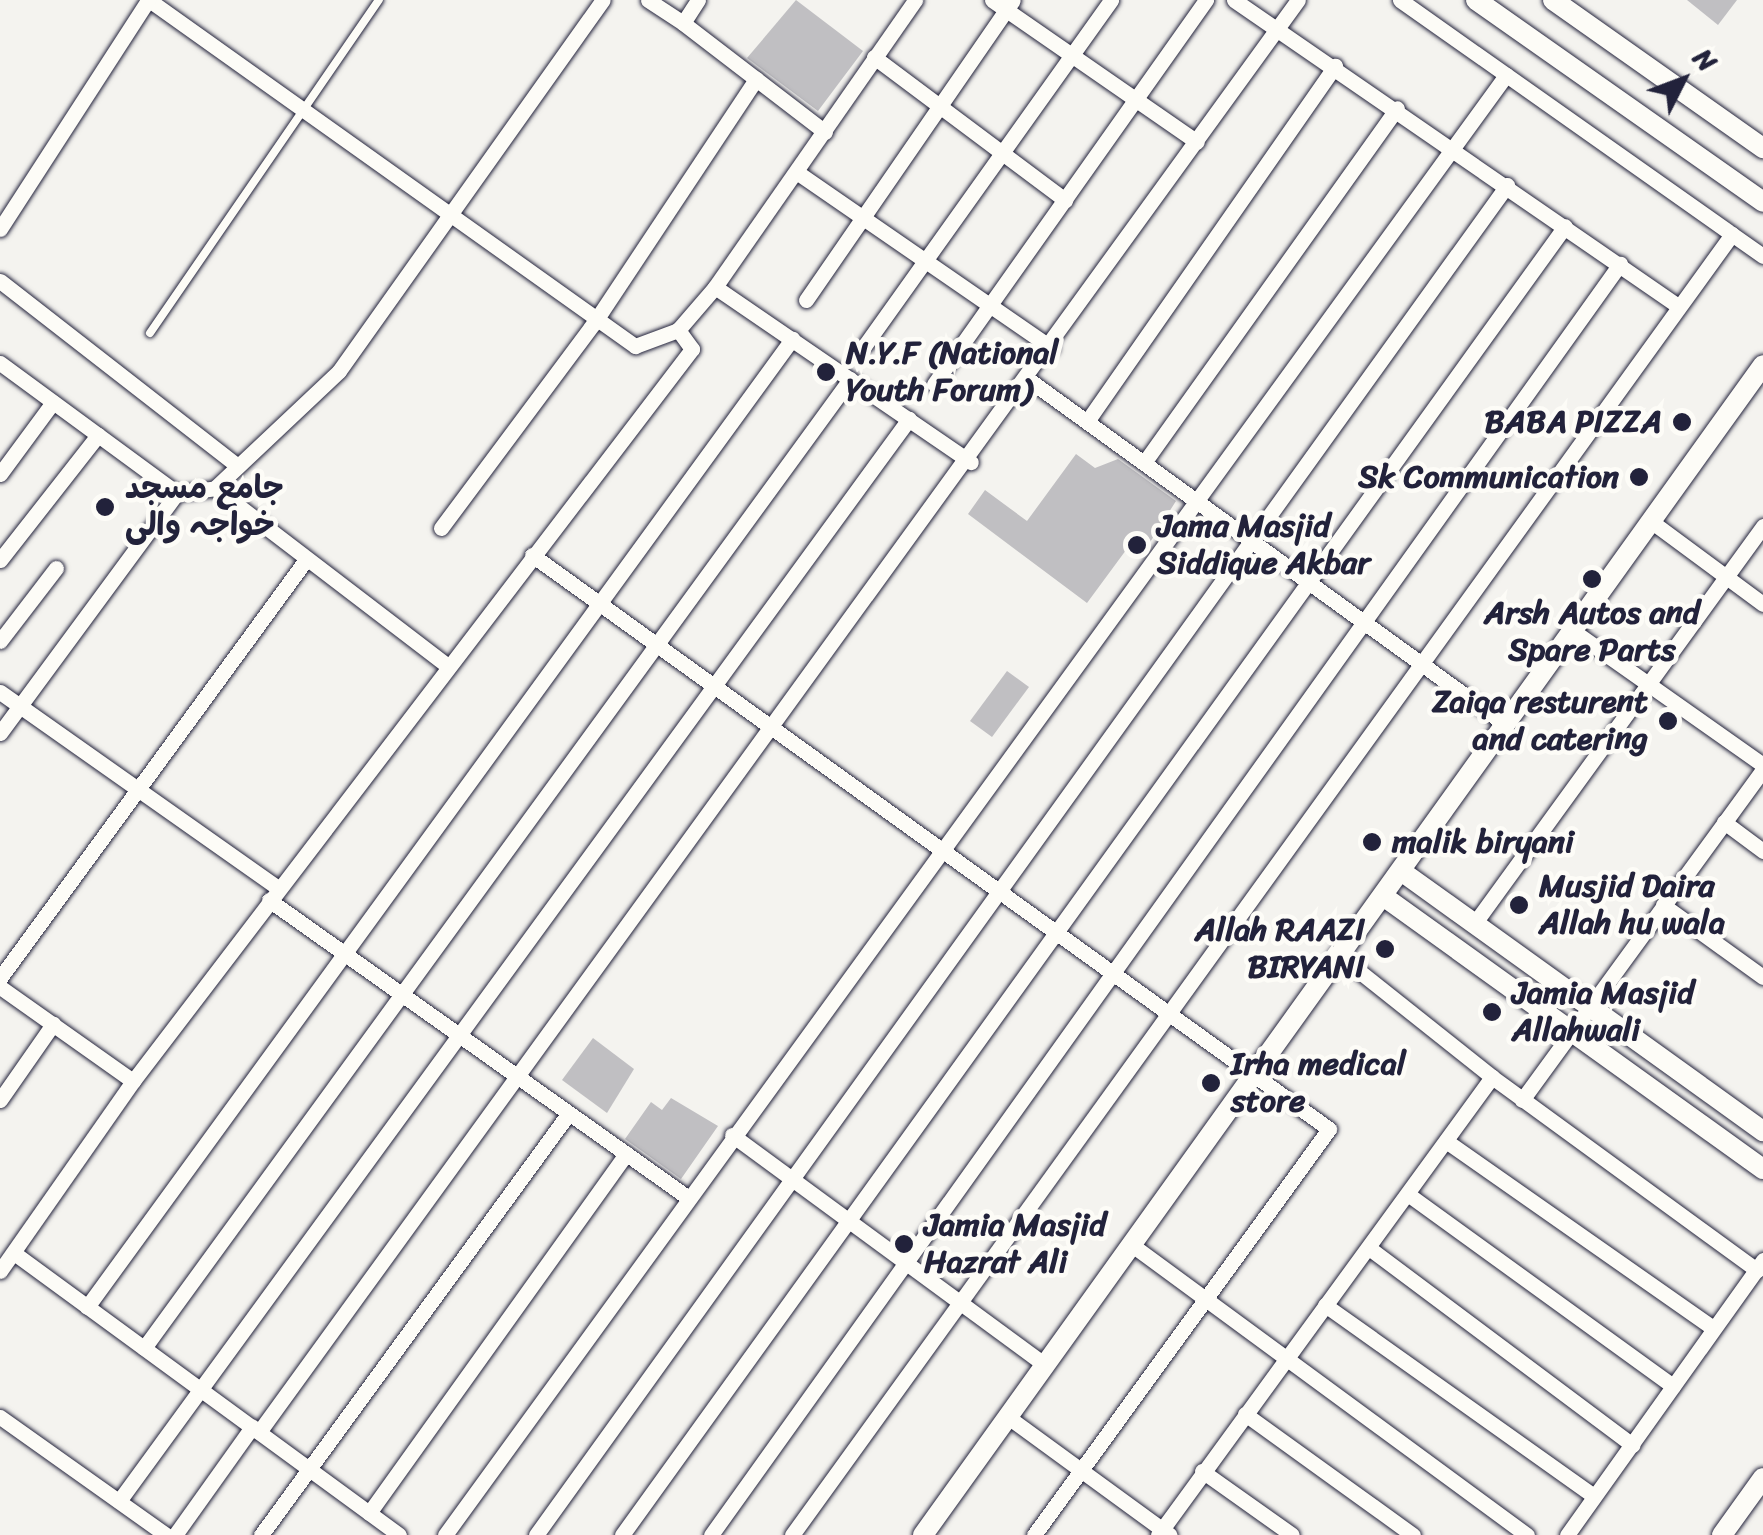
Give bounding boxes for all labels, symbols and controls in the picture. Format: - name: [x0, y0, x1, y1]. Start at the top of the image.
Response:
- north arrow: [1633, 30, 1733, 130]
- text: N: [1681, 36, 1730, 83]
- place label: N.Y.F (National Youth Forum): [846, 335, 1058, 410]
- marker: N.Y.F (National Youth Forum): [815, 361, 837, 383]
- place label: BABA PIZZA: [1481, 403, 1662, 441]
- marker: BABA PIZZA: [1671, 411, 1693, 433]
- place label: Sk Communication: [1357, 458, 1619, 496]
- marker: Sk Communication: [1628, 466, 1650, 488]
- place label: جامع مسجد خواجہ والی: [125, 470, 284, 545]
- marker: جامع مسجد خواجہ والی: [94, 496, 116, 518]
- place label: Jama Masjid Siddique Akbar: [1157, 508, 1370, 583]
- marker: Jama Masjid Siddique Akbar: [1126, 534, 1148, 556]
- marker: Arsh Autos and Spare Parts: [1581, 568, 1603, 590]
- place label: Arsh Autos and Spare Parts: [1484, 595, 1700, 670]
- place label: Zaiqa resturent and catering: [1433, 684, 1648, 759]
- marker: Zaiqa resturent and catering: [1657, 710, 1679, 732]
- place label: malik biryani: [1392, 823, 1574, 861]
- marker: malik biryani: [1361, 831, 1383, 853]
- place label: Musjid Daira Allah hu wala: [1539, 868, 1725, 943]
- marker: Musjid Daira Allah hu wala: [1508, 894, 1530, 916]
- place label: Allah RAAZI BIRYANI: [1195, 912, 1365, 987]
- marker: Allah RAAZI BIRYANI: [1374, 938, 1396, 960]
- place label: Jamia Masjid Allahwali: [1512, 975, 1694, 1050]
- marker: Jamia Masjid Allahwali: [1481, 1001, 1503, 1023]
- place label: Irha medical store: [1231, 1046, 1406, 1121]
- marker: Irha medical store: [1200, 1072, 1222, 1094]
- place label: Jamia Masjid Hazrat Ali: [924, 1207, 1106, 1282]
- marker: Jamia Masjid Hazrat Ali: [893, 1233, 915, 1255]

